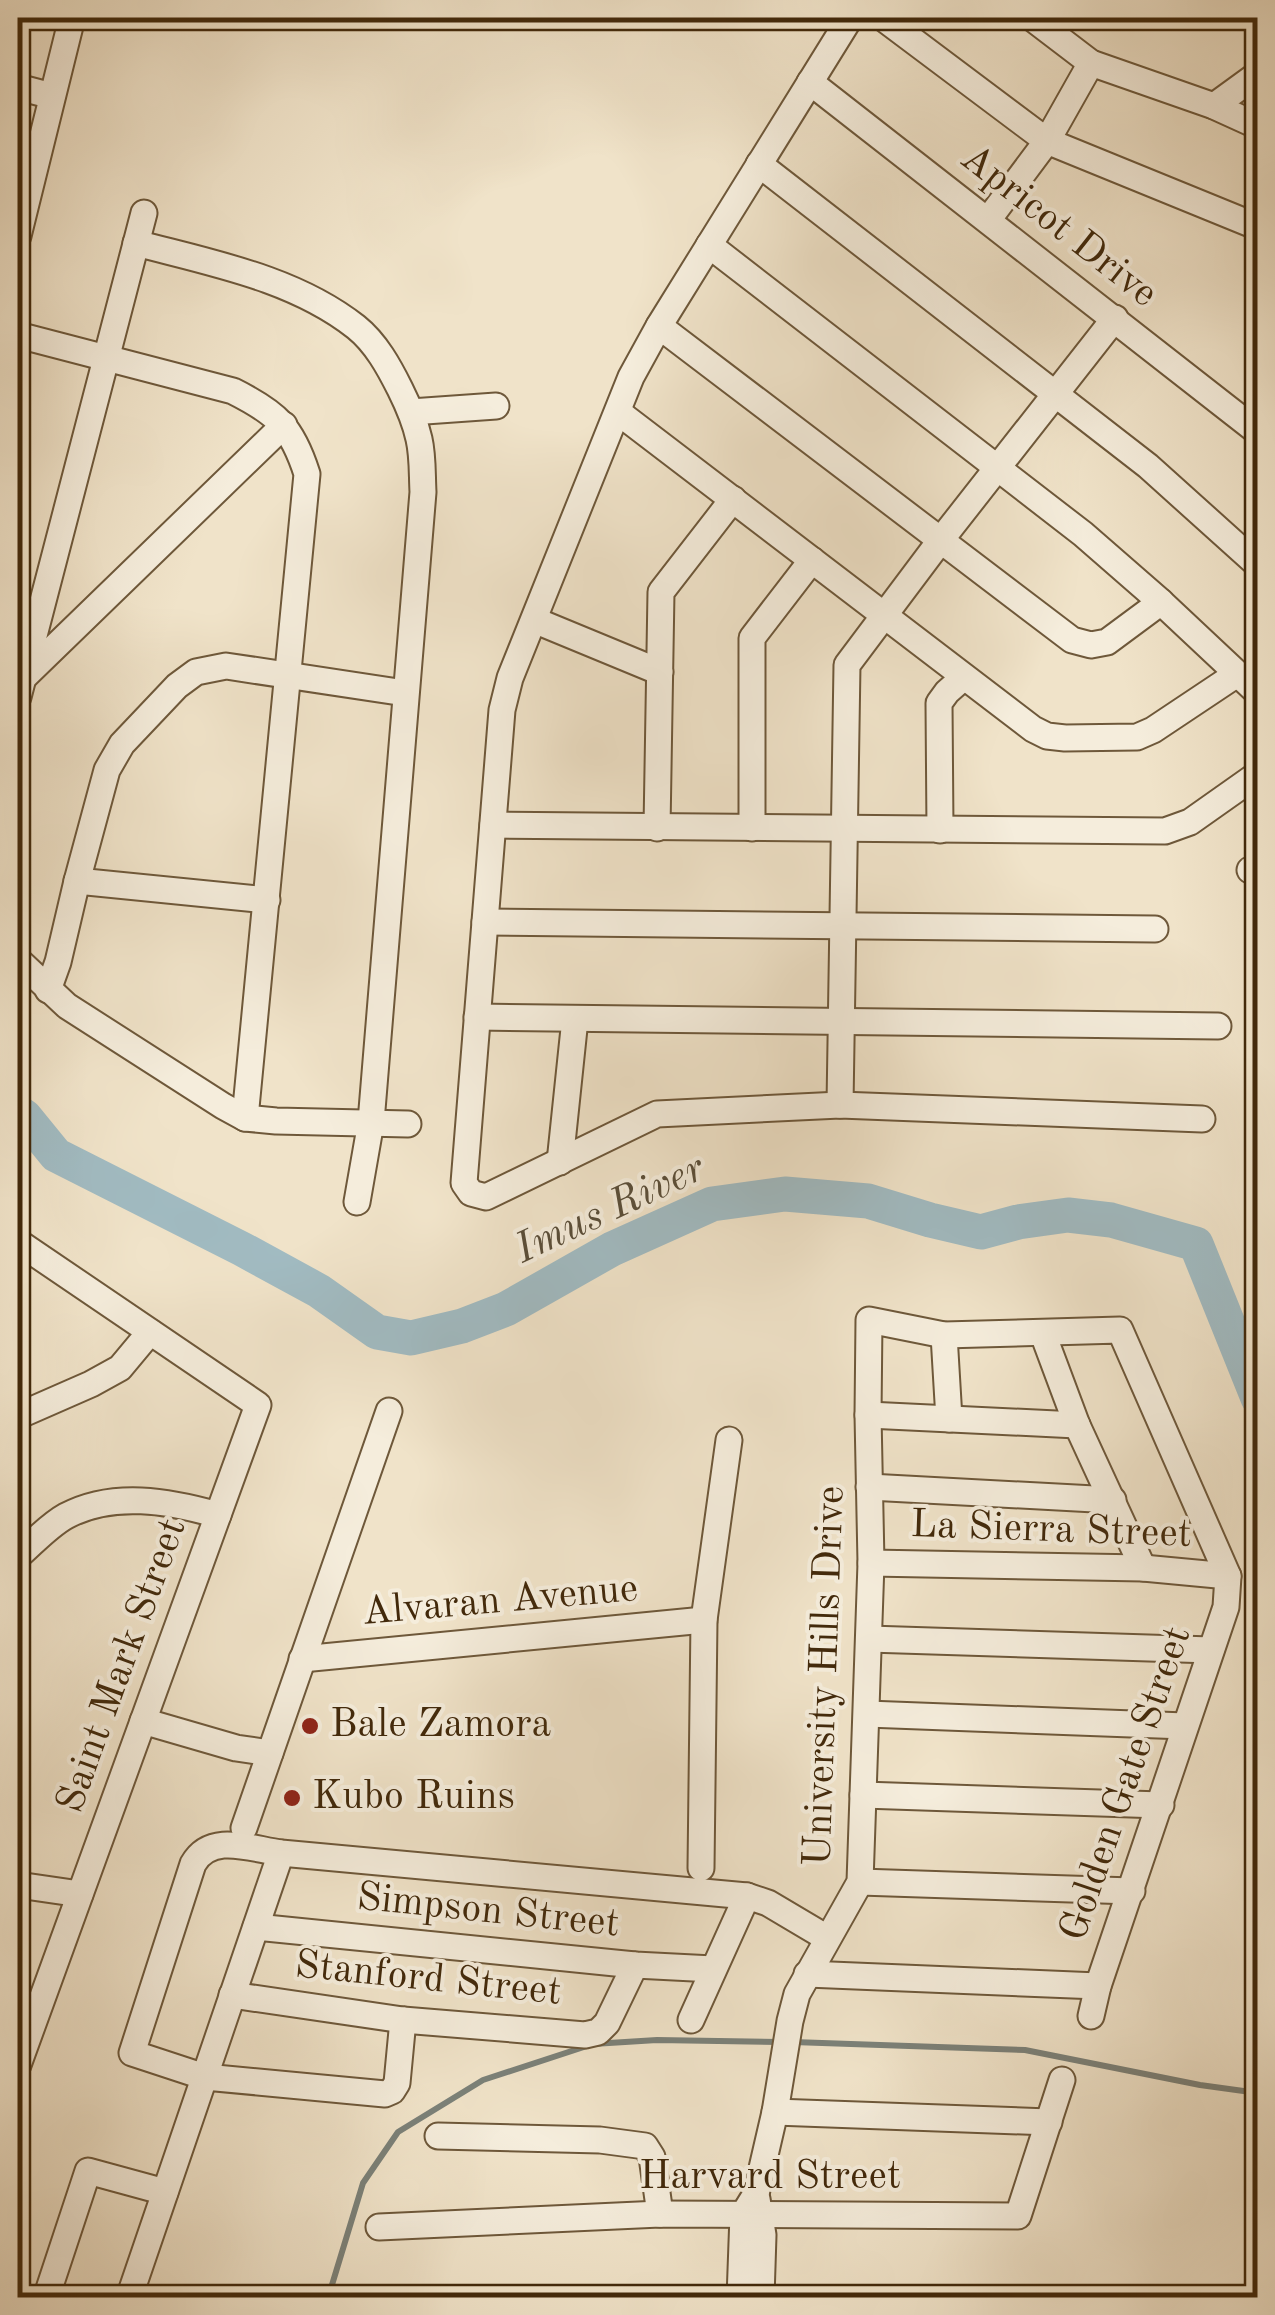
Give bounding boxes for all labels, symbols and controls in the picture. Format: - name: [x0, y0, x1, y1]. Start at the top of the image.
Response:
- street label: Apricot Drive: [952, 138, 1164, 316]
- water label: Imus River: [508, 1148, 712, 1272]
- street label: University Hills Drive: [799, 1485, 853, 1867]
- street label: La Sierra Street: [910, 1506, 1192, 1556]
- street label: Saint Mark Street: [51, 1514, 195, 1818]
- street label: Alvaran Avenue: [360, 1570, 640, 1634]
- street label: Golden Gate Street: [1054, 1622, 1200, 1946]
- place label: Bale Zamora: [330, 1706, 552, 1746]
- marker: Bale Zamora: [299, 1715, 321, 1737]
- place label: Kubo Ruins: [312, 1778, 515, 1818]
- marker: Kubo Ruins: [281, 1787, 303, 1809]
- street label: Simpson Street: [355, 1878, 621, 1946]
- street label: Stanford Street: [293, 1946, 563, 2014]
- street label: Harvard Street: [639, 2158, 901, 2198]

